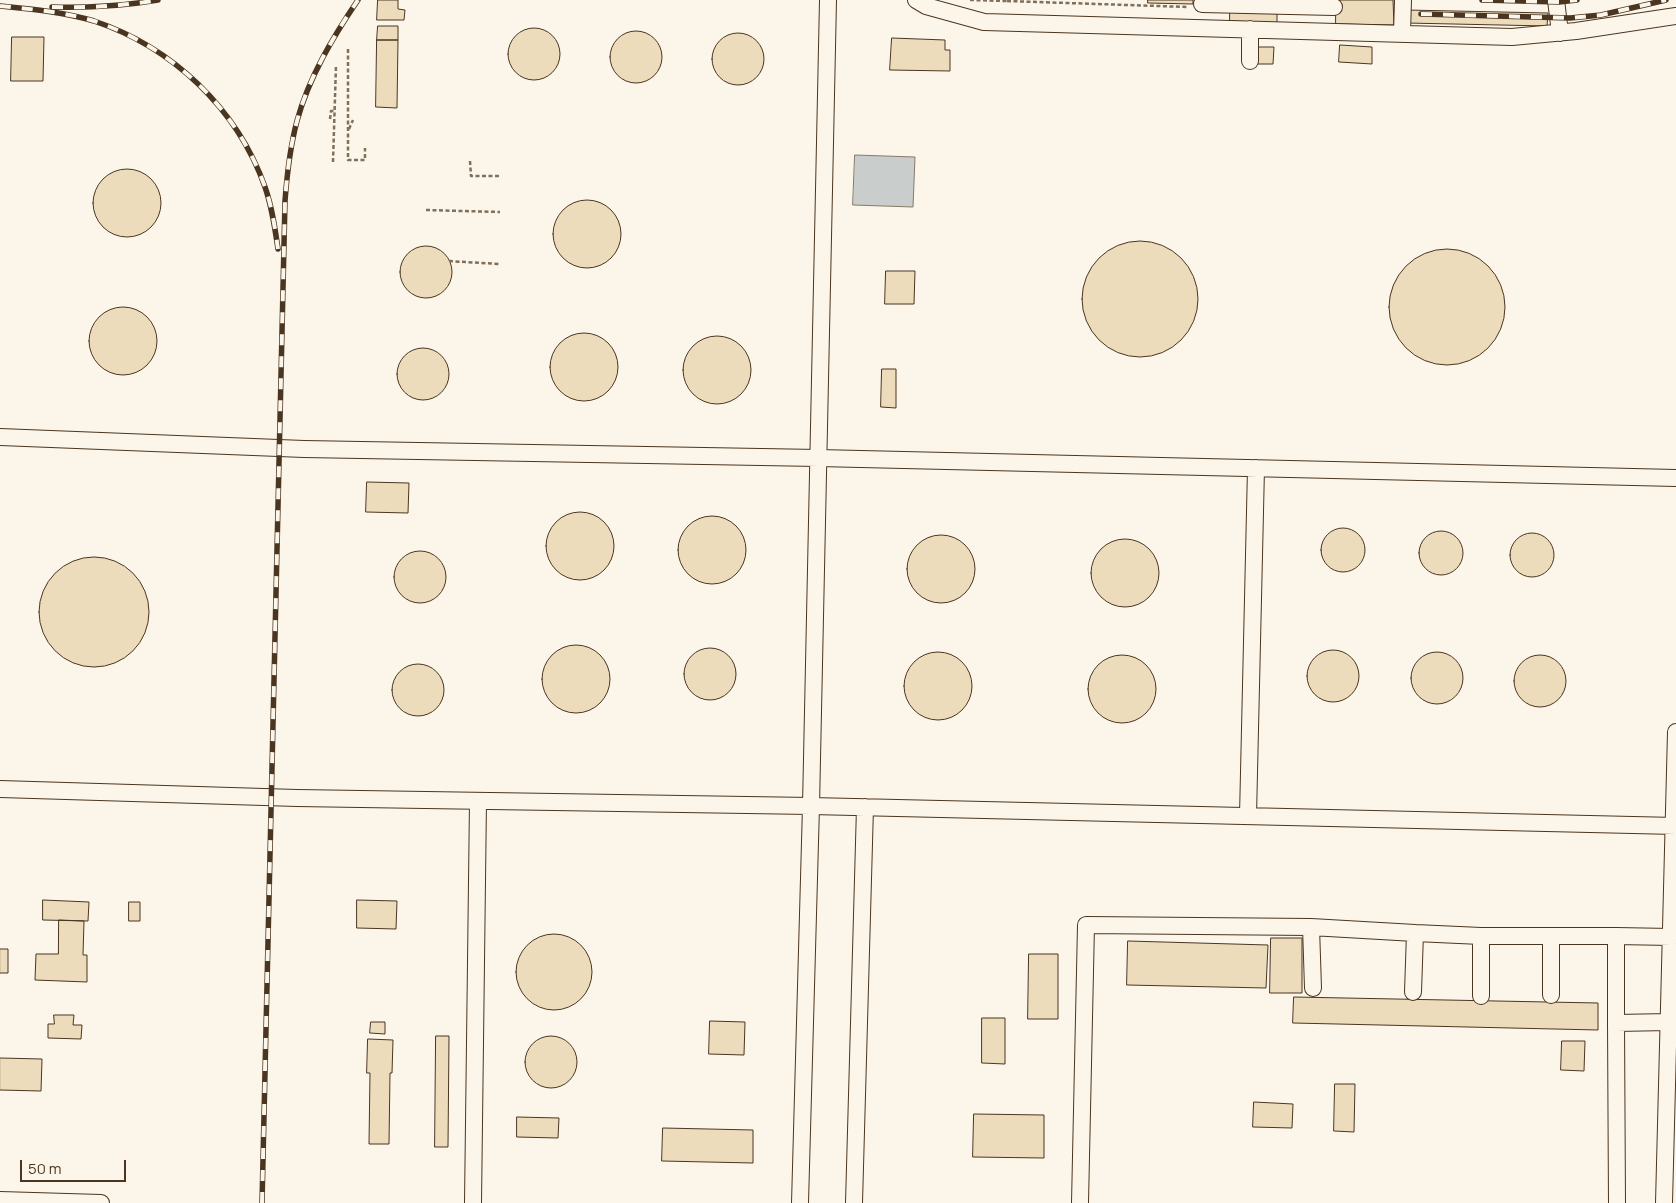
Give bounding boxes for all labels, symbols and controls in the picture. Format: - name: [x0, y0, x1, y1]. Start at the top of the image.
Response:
- scale bar: [22, 1150, 129, 1182]
- text: 50 m: [28, 1158, 62, 1179]

